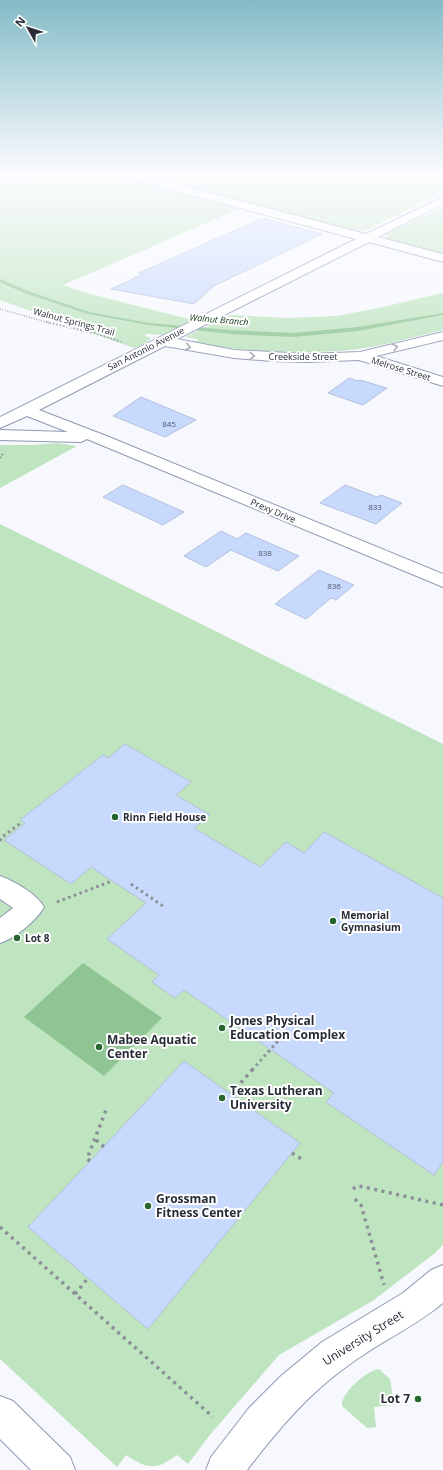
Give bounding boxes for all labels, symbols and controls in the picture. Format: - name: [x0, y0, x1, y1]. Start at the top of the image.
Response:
- north arrow: [8, 8, 48, 48]
- text: N: [11, 13, 28, 30]
- street label: Walnut Springs Trail: [32, 304, 116, 339]
- water label: Walnut Branch: [189, 310, 249, 329]
- street label: San Antonio Avenue: [105, 324, 186, 374]
- one-way arrow: [185, 342, 191, 350]
- one-way arrow: [392, 344, 398, 352]
- street label: Creekside Street: [269, 350, 337, 363]
- one-way arrow: [249, 352, 255, 361]
- street label: Melrose Street: [370, 353, 432, 384]
- house number: 845: [162, 418, 176, 429]
- street label: Prexy Drive: [249, 495, 298, 526]
- house number: 833: [368, 501, 382, 512]
- house number: 838: [258, 547, 272, 558]
- house number: 836: [327, 580, 341, 591]
- place label: Rinn Field House: [123, 810, 206, 824]
- marker: Rinn Field House: [110, 812, 120, 822]
- place label: Memorial Gymnasium: [341, 908, 401, 934]
- marker: Memorial Gymnasium: [328, 916, 338, 926]
- place label: Lot 8: [25, 931, 50, 945]
- marker: Lot 8: [12, 933, 22, 943]
- place label: Jones Physical Education Complex: [229, 1012, 345, 1043]
- marker: Jones Physical Education Complex: [217, 1023, 227, 1033]
- place label: Mabee Aquatic Center: [107, 1031, 197, 1062]
- marker: Mabee Aquatic Center: [94, 1042, 104, 1052]
- place label: Texas Lutheran University: [230, 1082, 323, 1113]
- marker: Texas Lutheran University: [217, 1093, 227, 1103]
- place label: Grossman Fitness Center: [156, 1190, 242, 1221]
- marker: Grossman Fitness Center: [143, 1201, 153, 1211]
- street label: University Street: [319, 1306, 406, 1369]
- place label: Lot 7: [381, 1390, 410, 1407]
- marker: Lot 7: [413, 1394, 423, 1404]

